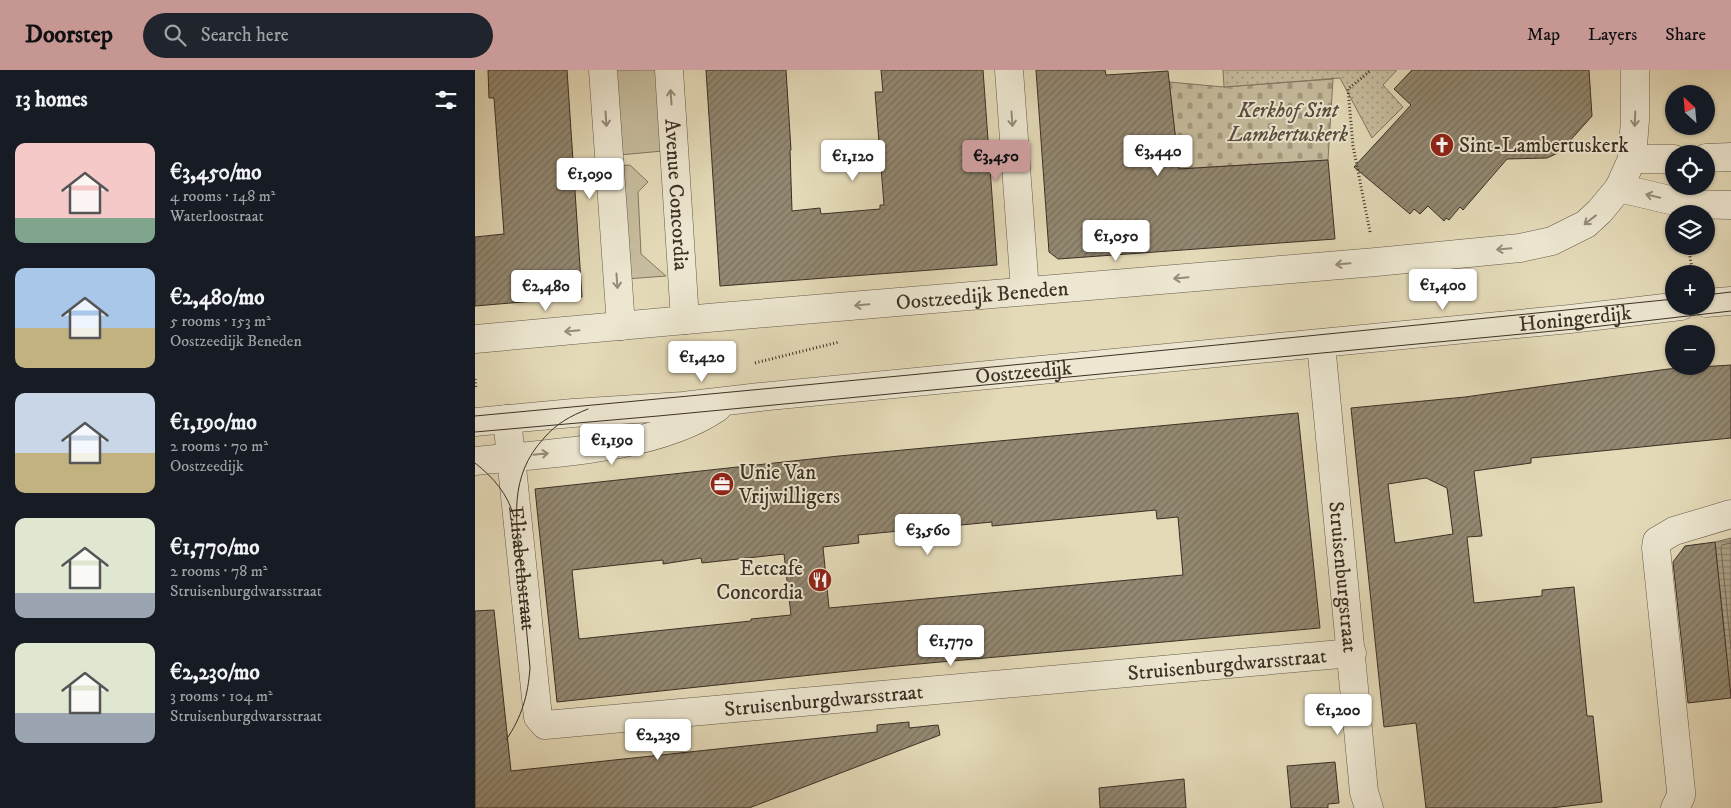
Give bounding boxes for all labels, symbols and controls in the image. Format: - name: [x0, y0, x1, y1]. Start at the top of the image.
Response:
- search box: [143, 13, 493, 58]
- text: Doorstep: [25, 20, 113, 50]
- icon: search: [161, 21, 189, 49]
- text: Search here: [201, 24, 289, 47]
- text: Map: [1527, 24, 1560, 46]
- text: Layers: [1588, 24, 1637, 46]
- text: Share: [1665, 24, 1706, 46]
- north arrow: [1665, 85, 1715, 135]
- map controls: [1665, 85, 1715, 375]
- icon: filters: [432, 86, 460, 114]
- text: 13 homes: [15, 87, 88, 113]
- one-way arrow: [666, 89, 676, 105]
- park label: Kerkhof Sint Lambertuskerk: [1227, 98, 1348, 148]
- one-way arrow: [602, 110, 611, 126]
- one-way arrow: [1008, 110, 1017, 126]
- one-way arrow: [1630, 110, 1640, 126]
- street label: Avenue Concordia: [658, 118, 694, 272]
- church icon: Sint-Lambertuskerk: [1429, 132, 1455, 158]
- place label: Sint-Lambertuskerk: [1459, 133, 1629, 159]
- pin: €3,440: [1117, 134, 1199, 177]
- pin: €1,120: [812, 140, 894, 182]
- pin: €3,450: [955, 140, 1037, 182]
- text: €3,440: [1135, 141, 1182, 161]
- button: locate: [1665, 145, 1715, 195]
- text: €1,120: [832, 146, 874, 166]
- text: €3,450: [973, 146, 1019, 166]
- pin: €1,090: [549, 158, 631, 200]
- text: €3,450/mo: [170, 160, 262, 186]
- icon: home: [55, 163, 115, 223]
- text: €1,090: [568, 164, 612, 184]
- text: 4 rooms · 148 m²: [170, 186, 275, 206]
- one-way arrow: [1646, 191, 1662, 200]
- button: layers: [1665, 205, 1715, 255]
- text: Waterloostraat: [170, 206, 264, 226]
- one-way arrow: [1584, 214, 1597, 225]
- pin: €1,050: [1075, 220, 1157, 262]
- text: €1,050: [1094, 226, 1138, 246]
- one-way arrow: [1497, 245, 1513, 254]
- one-way arrow: [1335, 260, 1351, 269]
- button: +: [1665, 265, 1715, 315]
- pin: €1,400: [1402, 268, 1484, 311]
- pin: €2,480: [505, 270, 587, 312]
- one-way arrow: [612, 273, 622, 289]
- one-way arrow: [1173, 273, 1189, 282]
- text: €1,400: [1420, 275, 1466, 295]
- text: €2,480: [522, 276, 570, 296]
- street label: Oostzeedijk Beneden: [895, 276, 1070, 316]
- text: €2,480/mo: [170, 285, 264, 311]
- icon: home: [55, 288, 115, 348]
- one-way arrow: [854, 300, 870, 309]
- street label: Honingerdijk: [1518, 300, 1633, 338]
- text: 5 rooms · 153 m²: [170, 311, 271, 331]
- button: −: [1665, 325, 1715, 375]
- one-way arrow: [564, 326, 580, 335]
- text: Oostzeedijk Beneden: [170, 331, 302, 351]
- pin: €1,420: [661, 340, 743, 383]
- text: €1,420: [679, 347, 725, 367]
- street label: Oostzeedijk: [974, 355, 1074, 390]
- text: €1,190/mo: [170, 410, 257, 436]
- icon: home: [55, 413, 115, 473]
- pin: €1,190: [571, 424, 653, 466]
- text: €1,190: [591, 430, 633, 450]
- text: 2 rooms · 70 m²: [170, 436, 268, 456]
- one-way arrow: [533, 449, 549, 459]
- text: Oostzeedijk: [170, 456, 244, 476]
- place label: Unie Van Vrijwilligers: [738, 460, 840, 510]
- office icon: Unie Van Vrijwilligers: [709, 471, 735, 497]
- street label: Struisenburgstraat: [1322, 500, 1363, 654]
- street label: Elisabethstraat: [502, 505, 541, 632]
- pin: €3,560: [887, 514, 969, 556]
- text: €3,560: [906, 520, 950, 540]
- text: €1,770/mo: [170, 535, 259, 561]
- icon: home: [55, 538, 115, 598]
- place label: Eetcafe Concordia: [716, 556, 803, 606]
- text: 2 rooms · 78 m²: [170, 561, 267, 581]
- restaurant icon: Eetcafe Concordia: [807, 567, 833, 593]
- text: Struisenburgdwarsstraat: [170, 581, 322, 601]
- pin: €1,770: [910, 624, 992, 667]
- text: €1,770: [929, 631, 973, 651]
- street label: Struisenburgdwarsstraat: [1127, 643, 1328, 687]
- text: €2,230/mo: [170, 660, 260, 686]
- icon: home: [55, 663, 115, 723]
- street label: Struisenburgdwarsstraat: [723, 679, 925, 723]
- text: 3 rooms · 104 m²: [170, 686, 273, 706]
- pin: €1,200: [1297, 694, 1379, 736]
- text: €1,200: [1316, 700, 1360, 720]
- text: Struisenburgdwarsstraat: [170, 706, 322, 726]
- pin: €2,230: [617, 718, 699, 761]
- text: €2,230: [636, 725, 680, 745]

